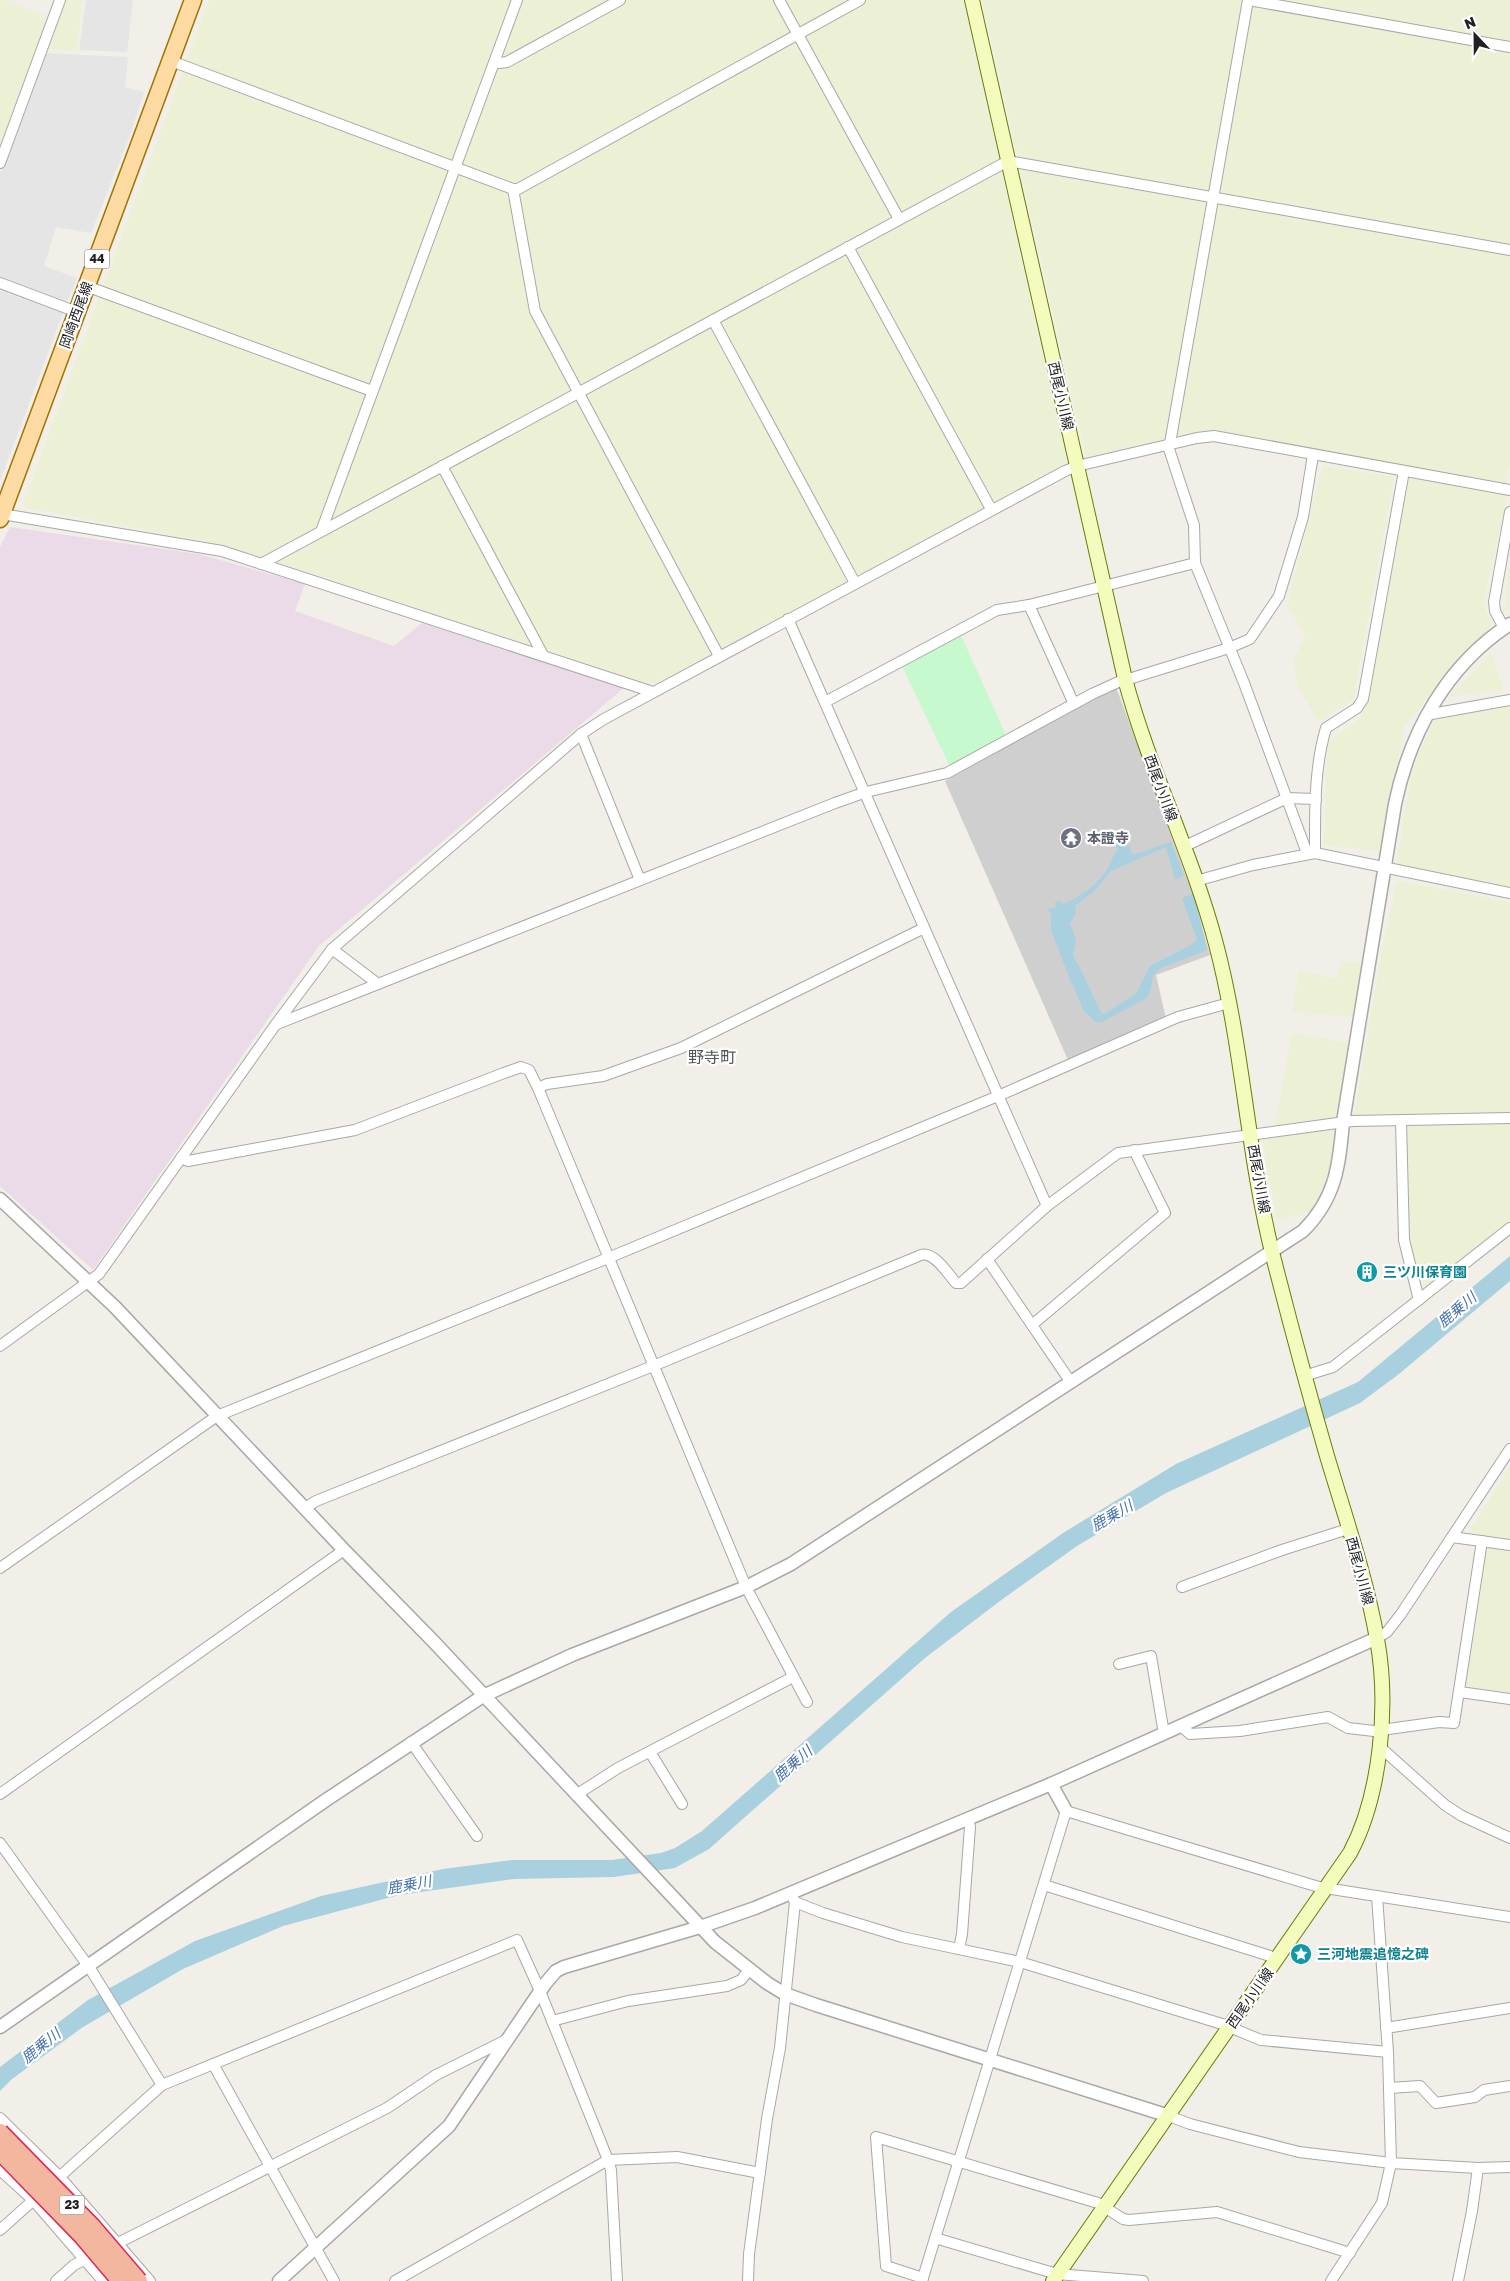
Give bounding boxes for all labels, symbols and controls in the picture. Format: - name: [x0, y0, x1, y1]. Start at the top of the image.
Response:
- north arrow: [1450, 10, 1500, 60]
- text: N: [1462, 13, 1478, 32]
- road number: 44: [84, 250, 110, 268]
- street label: 岡崎西尾線: [56, 279, 95, 351]
- street label: 西尾小川線: [1045, 360, 1078, 432]
- street label: 西尾小川線: [1142, 752, 1181, 824]
- temple icon: 本證寺: [1059, 826, 1083, 850]
- place label: 本證寺: [1087, 829, 1129, 846]
- district label: 野寺町: [688, 1047, 736, 1067]
- street label: 西尾小川線: [1245, 1143, 1274, 1215]
- building icon: 三ツ川保育園: [1355, 1260, 1379, 1284]
- place label: 三ツ川保育園: [1383, 1263, 1467, 1280]
- water label: 鹿乗川: [1433, 1287, 1481, 1331]
- water label: 鹿乗川: [1088, 1495, 1137, 1534]
- street label: 西尾小川線: [1343, 1535, 1378, 1607]
- water label: 鹿乗川: [769, 1740, 817, 1785]
- water label: 鹿乗川: [385, 1871, 435, 1897]
- place icon: 三河地震追憶之碑: [1289, 1942, 1313, 1966]
- place label: 三河地震追憶之碑: [1317, 1945, 1429, 1962]
- street label: 西尾小川線: [1223, 1964, 1277, 2031]
- water label: 鹿乗川: [17, 2023, 65, 2066]
- road number: 23: [60, 2196, 84, 2214]

